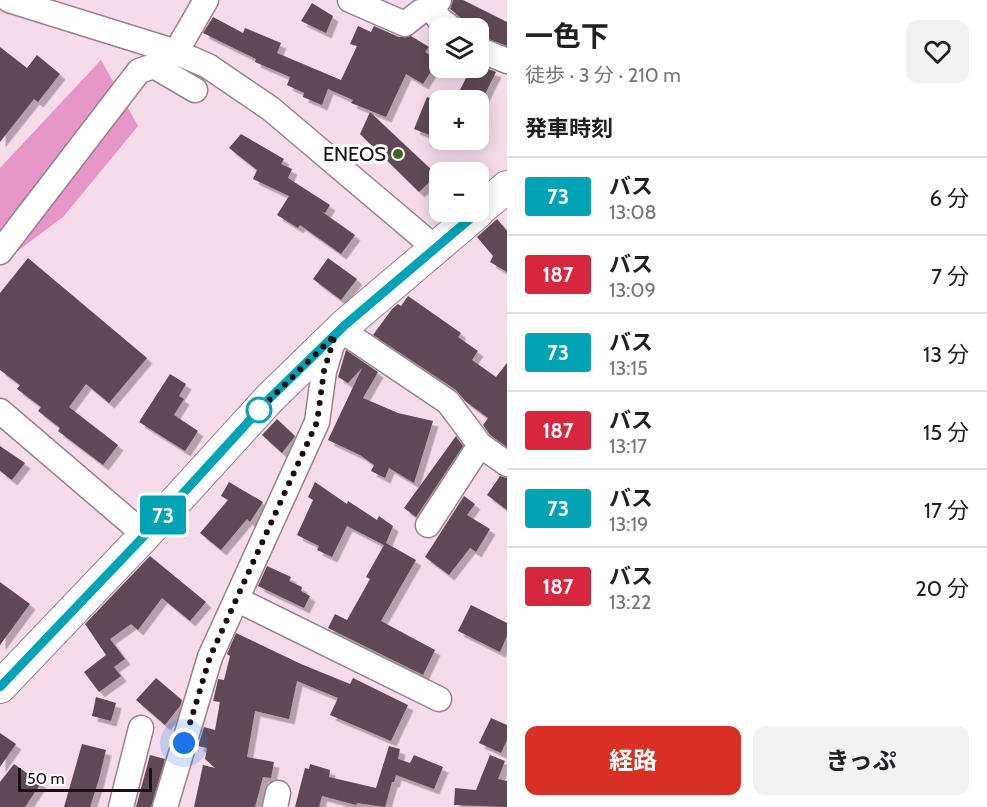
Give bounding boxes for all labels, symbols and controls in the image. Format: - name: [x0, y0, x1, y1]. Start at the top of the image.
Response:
- map controls: [429, 18, 489, 222]
- button: layers: [429, 18, 489, 78]
- text: 一色下: [525, 19, 609, 53]
- button: heart: [906, 20, 969, 83]
- text: 徒歩 · 3 分 · 210 m: [525, 63, 681, 87]
- button: +: [429, 90, 489, 150]
- text: 発車時刻: [525, 115, 613, 142]
- place label: ENEOS: [323, 142, 386, 166]
- marker: ENEOS: [391, 147, 405, 161]
- button: −: [429, 162, 489, 222]
- text: バス: [609, 173, 653, 200]
- text: 73: [547, 184, 569, 209]
- text: 6 分: [930, 185, 969, 212]
- text: 13:08: [609, 200, 657, 224]
- text: バス: [609, 251, 653, 278]
- text: 187: [542, 262, 574, 287]
- text: 7 分: [931, 263, 969, 290]
- text: 13:09: [609, 278, 656, 302]
- text: バス: [609, 329, 653, 356]
- text: 73: [547, 340, 569, 365]
- text: 13 分: [923, 341, 969, 368]
- text: 13:15: [609, 356, 648, 380]
- unlabelled marker: [246, 397, 272, 423]
- text: バス: [609, 407, 653, 434]
- text: 187: [542, 418, 574, 443]
- text: 15 分: [923, 419, 969, 446]
- text: 13:17: [609, 434, 647, 458]
- text: バス: [609, 485, 653, 512]
- line badge: 73: [136, 496, 190, 534]
- text: 73: [547, 496, 569, 521]
- text: 17 分: [924, 497, 969, 524]
- text: 73: [152, 503, 174, 528]
- text: 13:19: [609, 512, 648, 536]
- text: バス: [609, 563, 653, 590]
- text: 187: [542, 574, 574, 599]
- text: 20 分: [915, 575, 969, 602]
- text: 13:22: [609, 590, 651, 614]
- button: 経路: [525, 726, 741, 795]
- button: きっぷ: [753, 726, 969, 795]
- your location: [169, 728, 199, 758]
- scale bar: [18, 765, 152, 792]
- text: 50 m: [27, 769, 64, 788]

